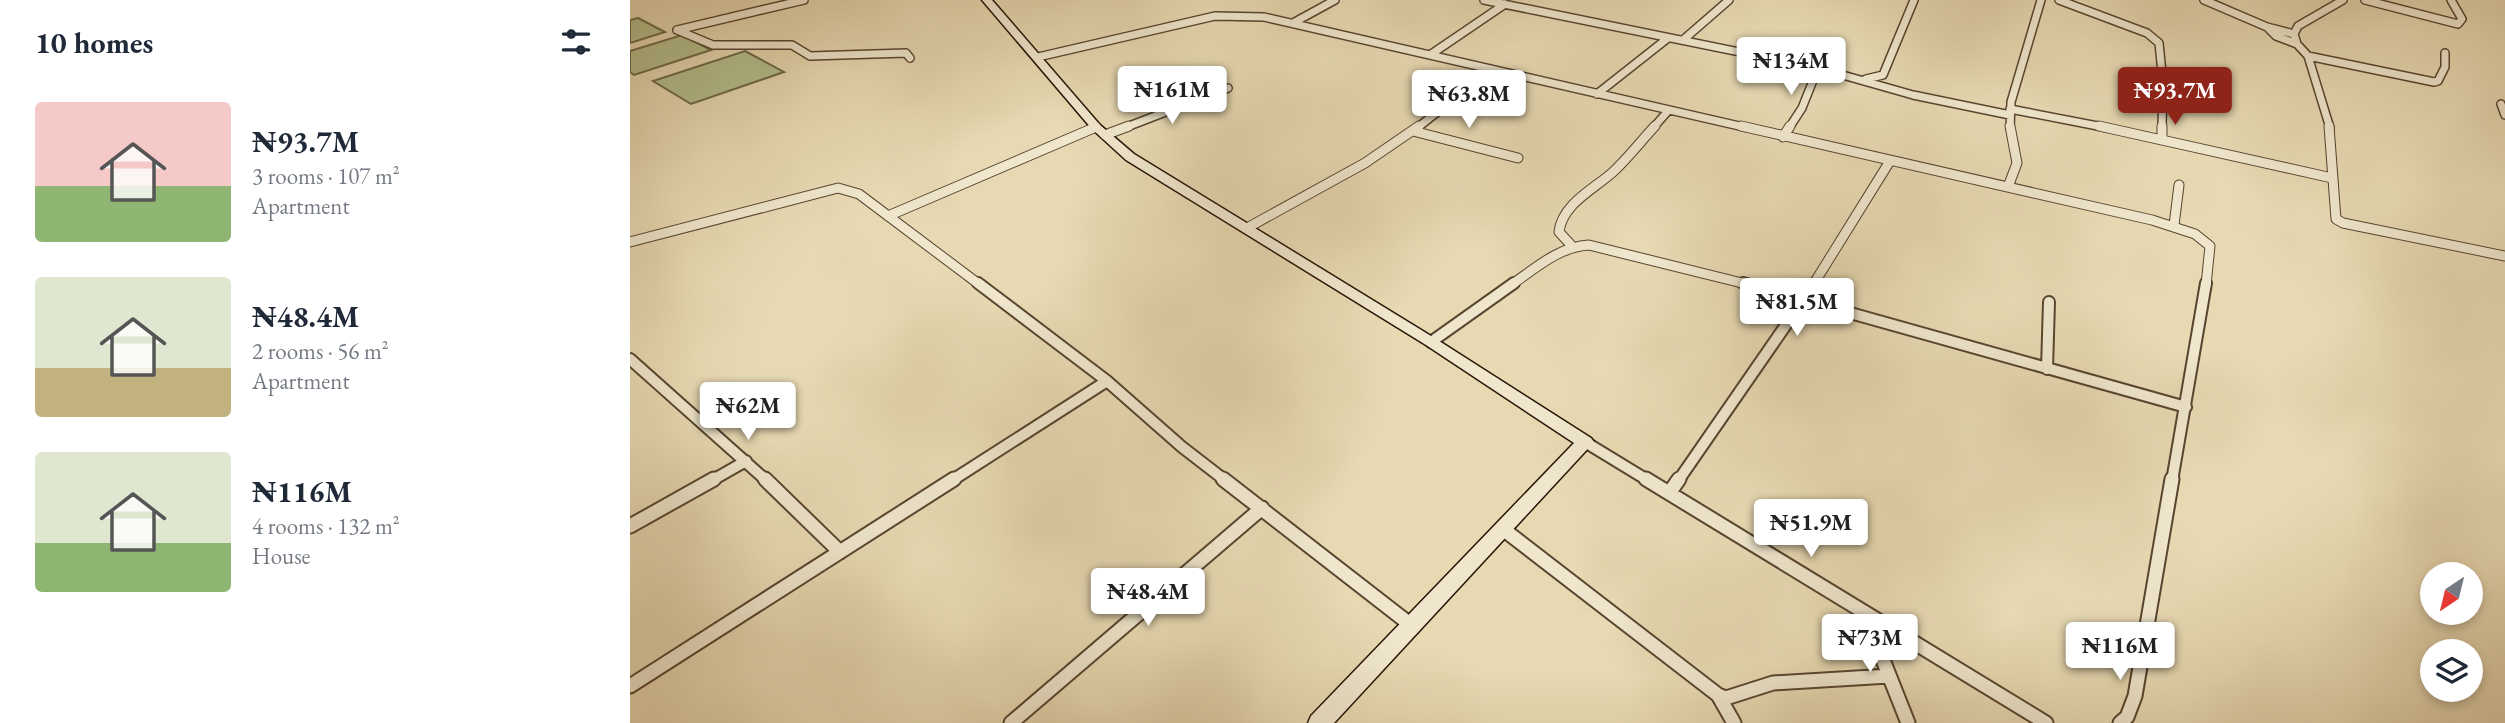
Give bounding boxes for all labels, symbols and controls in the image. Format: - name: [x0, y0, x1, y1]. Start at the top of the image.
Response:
- text: 10 homes: [35, 23, 153, 62]
- icon: filters: [557, 23, 595, 61]
- pin: ₦134M: [1742, 38, 1840, 97]
- text: ₦134M: [1753, 45, 1829, 75]
- pin: ₦161M: [1123, 66, 1221, 126]
- pin: ₦93.7M: [2118, 68, 2232, 127]
- pin: ₦63.8M: [1412, 71, 1526, 130]
- text: ₦161M: [1134, 74, 1210, 104]
- text: ₦93.7M: [2134, 75, 2216, 105]
- text: ₦63.8M: [1428, 78, 1510, 108]
- text: ₦93.7M: [252, 122, 359, 161]
- icon: home: [91, 130, 175, 214]
- text: 3 rooms · 107 m²: [252, 161, 400, 191]
- text: Apartment: [252, 191, 350, 221]
- pin: ₦81.5M: [1740, 278, 1854, 338]
- text: ₦81.5M: [1756, 286, 1838, 316]
- text: ₦48.4M: [252, 297, 359, 336]
- icon: home: [91, 305, 175, 389]
- text: 2 rooms · 56 m²: [252, 336, 389, 366]
- text: Apartment: [252, 366, 350, 396]
- pin: ₦62M: [707, 382, 789, 442]
- text: ₦62M: [716, 390, 780, 420]
- text: ₦116M: [252, 472, 352, 511]
- icon: home: [91, 480, 175, 564]
- pin: ₦51.9M: [1754, 500, 1868, 559]
- text: ₦51.9M: [1770, 507, 1852, 537]
- text: 4 rooms · 132 m²: [252, 511, 400, 541]
- text: House: [252, 541, 311, 571]
- north arrow: [2420, 562, 2483, 625]
- map controls: [2420, 562, 2483, 702]
- pin: ₦48.4M: [1091, 568, 1205, 628]
- text: ₦48.4M: [1107, 576, 1189, 606]
- pin: ₦73M: [1829, 614, 1911, 674]
- text: ₦73M: [1838, 622, 1902, 652]
- pin: ₦116M: [2071, 622, 2169, 682]
- text: ₦116M: [2082, 630, 2158, 660]
- button: layers: [2420, 639, 2483, 702]

